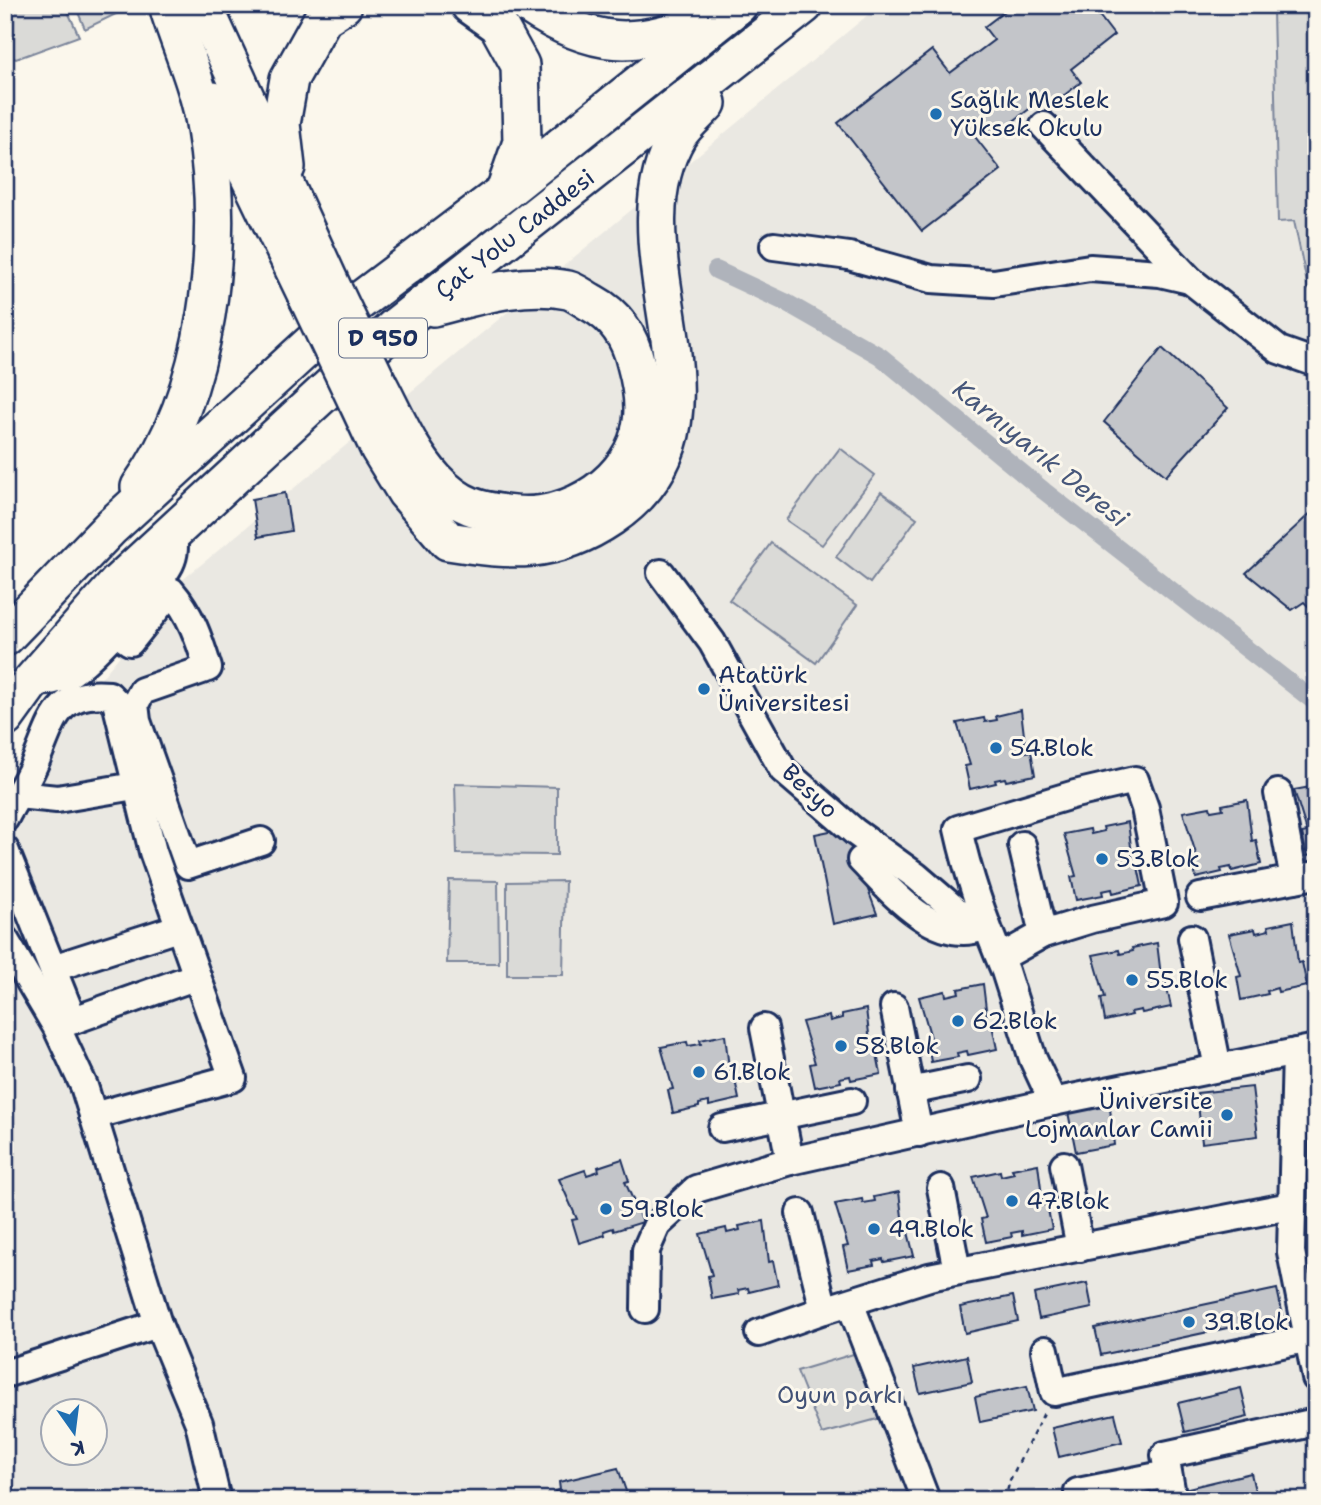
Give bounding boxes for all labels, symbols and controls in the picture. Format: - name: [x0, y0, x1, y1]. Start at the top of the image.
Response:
- place label: Sağlık Meslek Yüksek Okulu: [950, 84, 1110, 144]
- marker: Sağlık Meslek Yüksek Okulu: [928, 106, 944, 122]
- street label: Çat Yolu Caddesi: [429, 162, 601, 306]
- road number: D 950: [339, 318, 427, 358]
- water label: Karnıyarık Deresi: [946, 371, 1137, 535]
- place label: Atatürk Üniversitesi: [718, 659, 850, 719]
- marker: Atatürk Üniversitesi: [696, 681, 712, 697]
- place label: 54.Blok: [1010, 732, 1094, 764]
- marker: 54.Blok: [988, 740, 1004, 756]
- street label: Besyo: [775, 757, 845, 825]
- place label: 53.Blok: [1116, 843, 1200, 875]
- marker: 53.Blok: [1094, 851, 1110, 867]
- place label: 55.Blok: [1146, 964, 1228, 996]
- marker: 55.Blok: [1124, 972, 1140, 988]
- place label: 62.Blok: [972, 1005, 1058, 1037]
- marker: 62.Blok: [950, 1013, 966, 1029]
- place label: 58.Blok: [855, 1030, 939, 1062]
- marker: 58.Blok: [833, 1038, 849, 1054]
- place label: 61.Blok: [713, 1056, 791, 1088]
- marker: 61.Blok: [691, 1064, 707, 1080]
- place label: Üniversite Lojmanlar Camii: [1025, 1085, 1213, 1145]
- marker: Üniversite Lojmanlar Camii: [1219, 1107, 1235, 1123]
- place label: 47.Blok: [1026, 1185, 1110, 1217]
- place label: 59.Blok: [620, 1193, 704, 1225]
- marker: 47.Blok: [1004, 1193, 1020, 1209]
- marker: 59.Blok: [598, 1201, 614, 1217]
- place label: 49.Blok: [888, 1213, 974, 1245]
- marker: 49.Blok: [866, 1221, 882, 1237]
- place label: 39.Blok: [1203, 1306, 1289, 1338]
- marker: 39.Blok: [1181, 1314, 1197, 1330]
- park label: Oyun parkı: [777, 1379, 903, 1411]
- north arrow: [38, 1396, 108, 1466]
- text: K: [69, 1434, 87, 1462]

